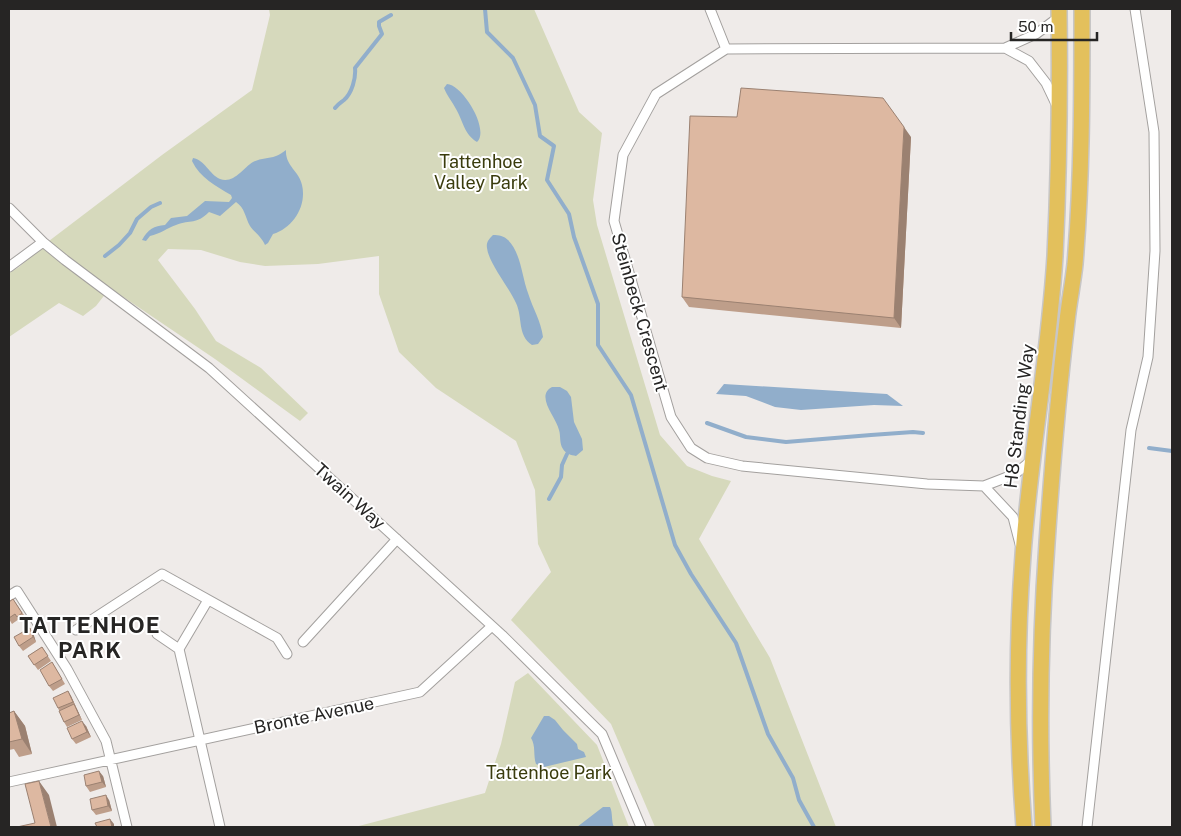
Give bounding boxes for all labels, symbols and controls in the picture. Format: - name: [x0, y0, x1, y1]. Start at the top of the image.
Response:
- scale bar: [1011, 10, 1097, 42]
- text: 50 m: [1018, 18, 1053, 35]
- park label: Tattenhoe Valley Park: [434, 151, 528, 193]
- street label: Steinbeck Crescent: [607, 230, 673, 394]
- street label: H8 Standing Way: [1000, 342, 1038, 489]
- street label: Twain Way: [310, 459, 390, 534]
- district label: TATTENHOE PARK: [19, 612, 161, 663]
- street label: Bronte Avenue: [252, 692, 376, 738]
- park label: Tattenhoe Park: [486, 762, 612, 783]

